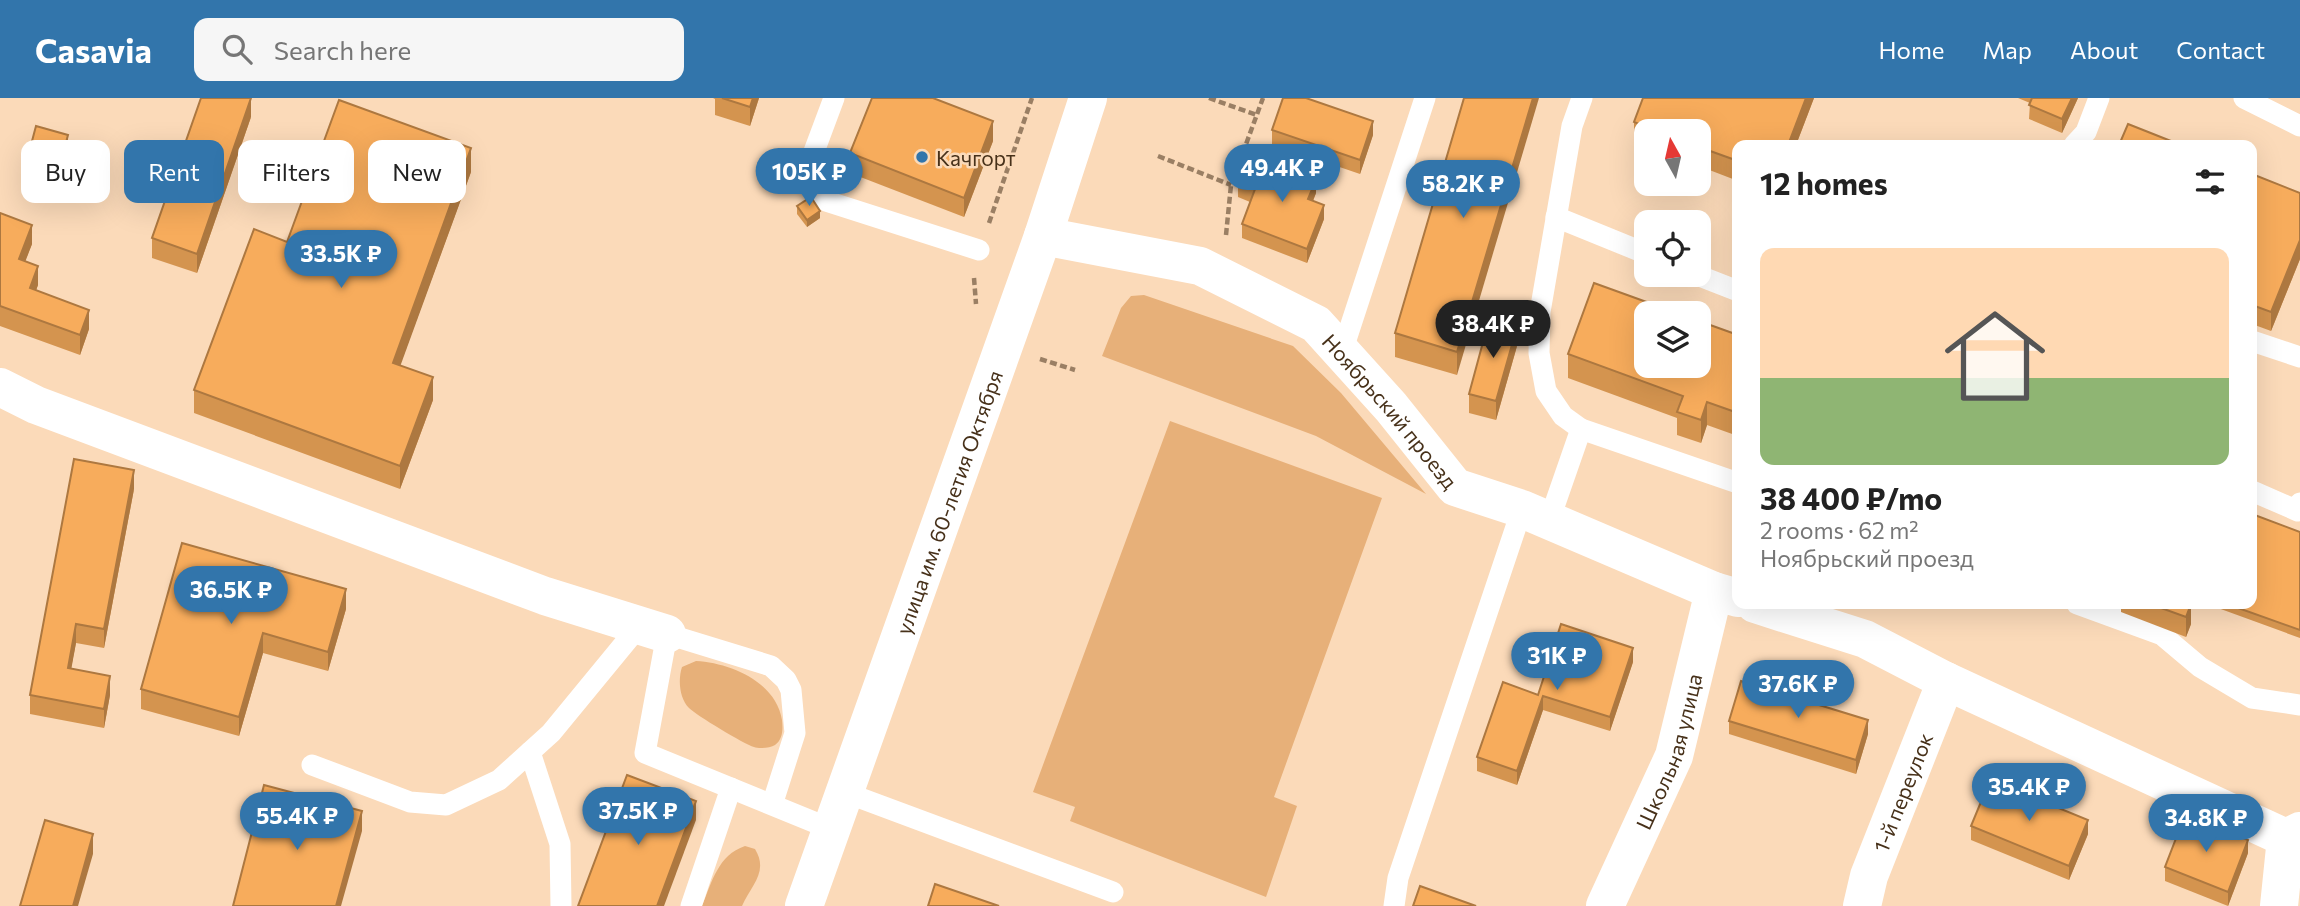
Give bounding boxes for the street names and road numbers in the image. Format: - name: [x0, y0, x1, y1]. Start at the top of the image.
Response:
- street label: Ноябрьский проезд: [1318, 328, 1463, 493]
- street label: улица им. 60-летия Октября: [890, 367, 1007, 637]
- street label: Школьная улица: [1630, 671, 1706, 833]
- street label: 1-й переулок: [1867, 729, 1937, 855]

